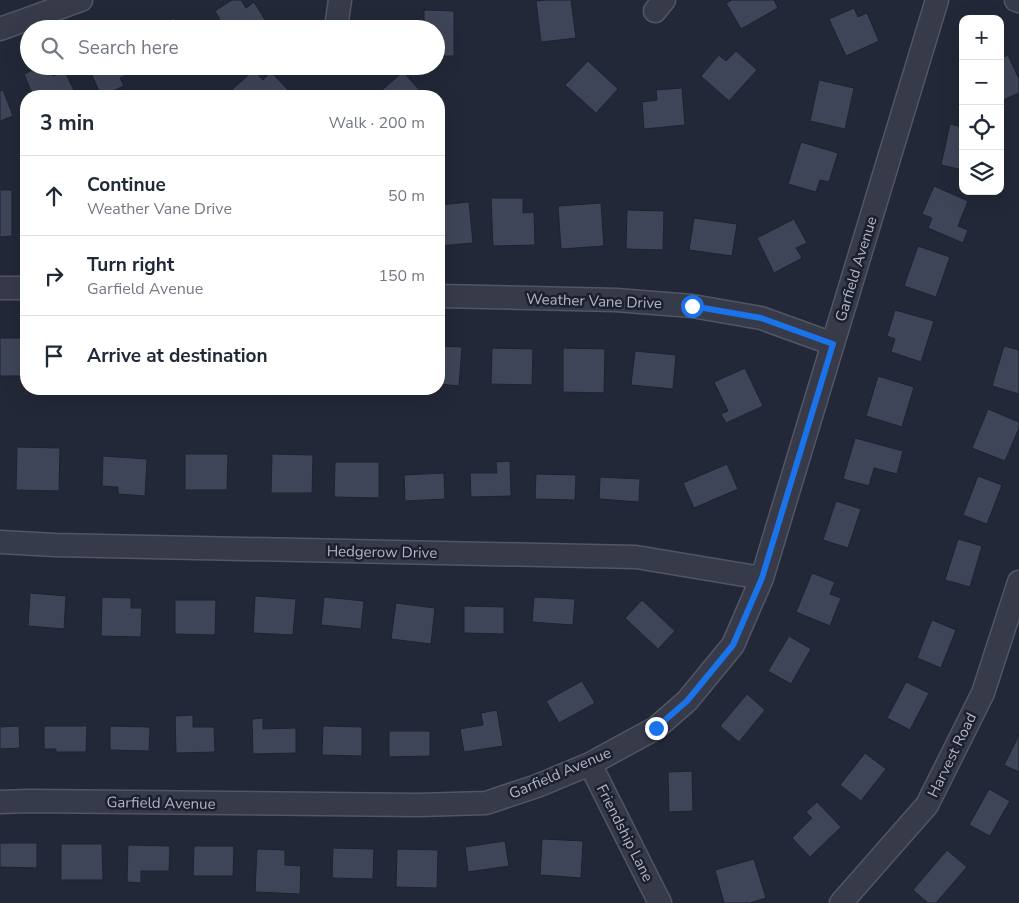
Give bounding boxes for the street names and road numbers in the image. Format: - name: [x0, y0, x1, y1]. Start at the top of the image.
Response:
- street label: Garfield Avenue: [831, 214, 881, 324]
- street label: Weather Vane Drive: [526, 289, 662, 313]
- street label: Hedgerow Drive: [327, 541, 437, 563]
- street label: Harvest Road: [923, 709, 981, 801]
- street label: Garfield Avenue: [506, 742, 614, 803]
- street label: Friendship Lane: [592, 781, 658, 885]
- street label: Garfield Avenue: [106, 792, 216, 814]

